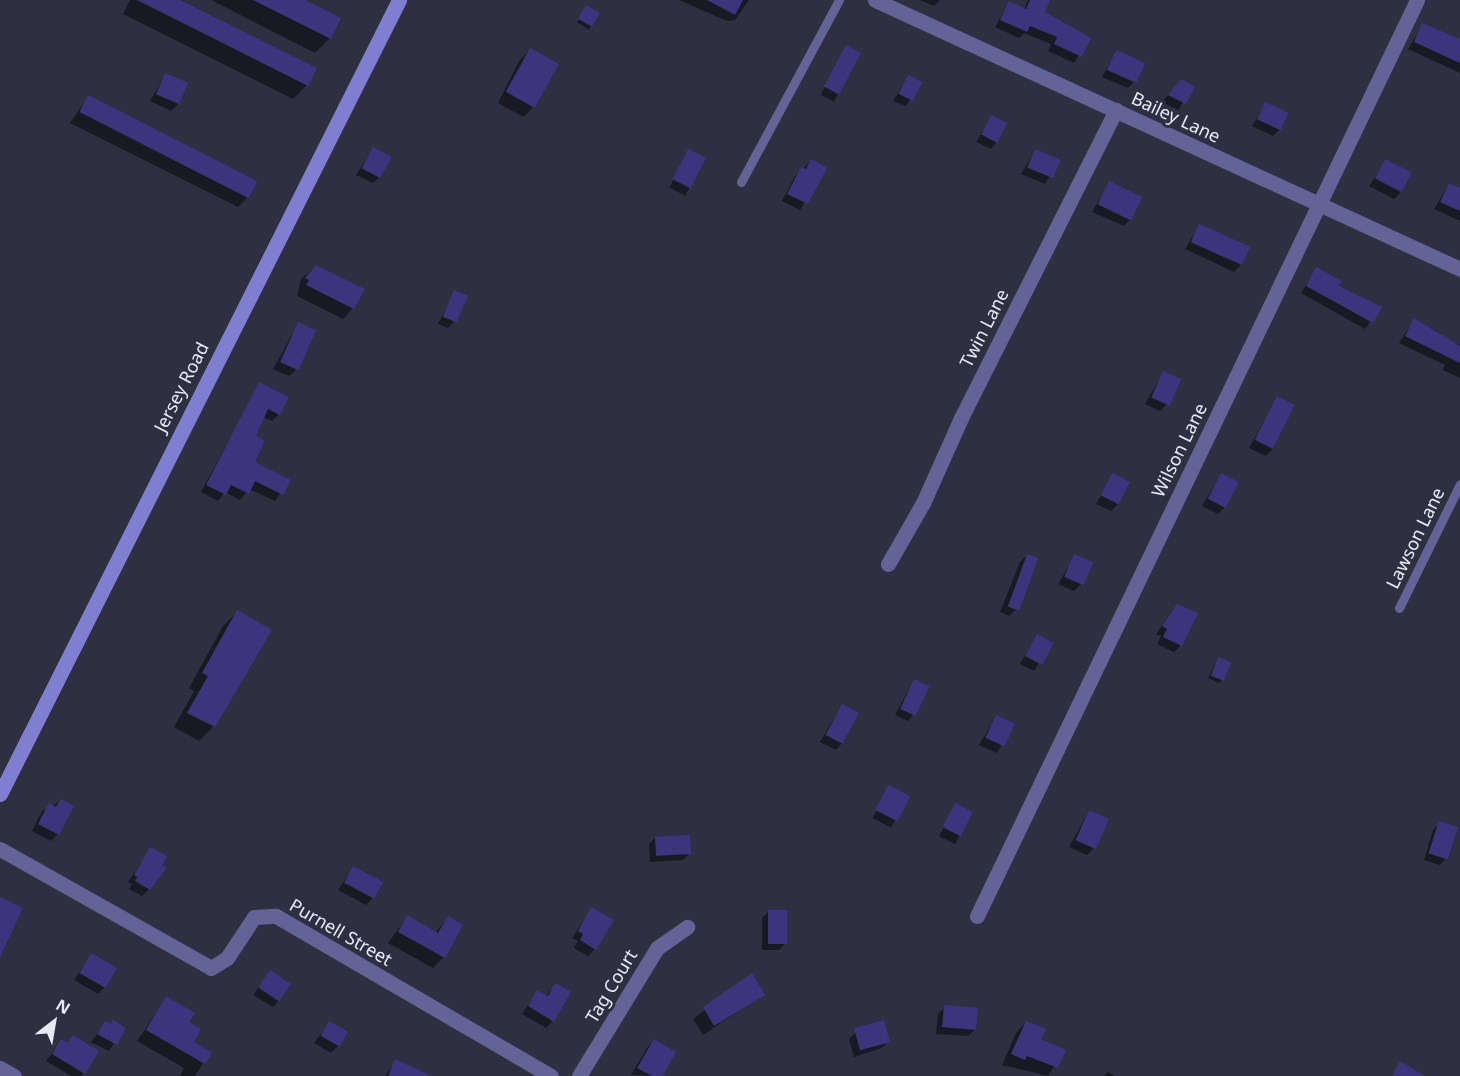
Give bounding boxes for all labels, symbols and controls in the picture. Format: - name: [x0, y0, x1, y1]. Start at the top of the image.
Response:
- street label: Bailey Lane: [1128, 87, 1224, 147]
- street label: Twin Lane: [955, 285, 1013, 371]
- street label: Jersey Road: [149, 338, 213, 436]
- street label: Wilson Lane: [1147, 399, 1211, 501]
- street label: Lawson Lane: [1381, 484, 1449, 592]
- street label: Purnell Street: [286, 894, 396, 970]
- street label: Tag Court: [581, 945, 641, 1027]
- north arrow: [24, 992, 84, 1052]
- text: N: [52, 994, 75, 1019]

